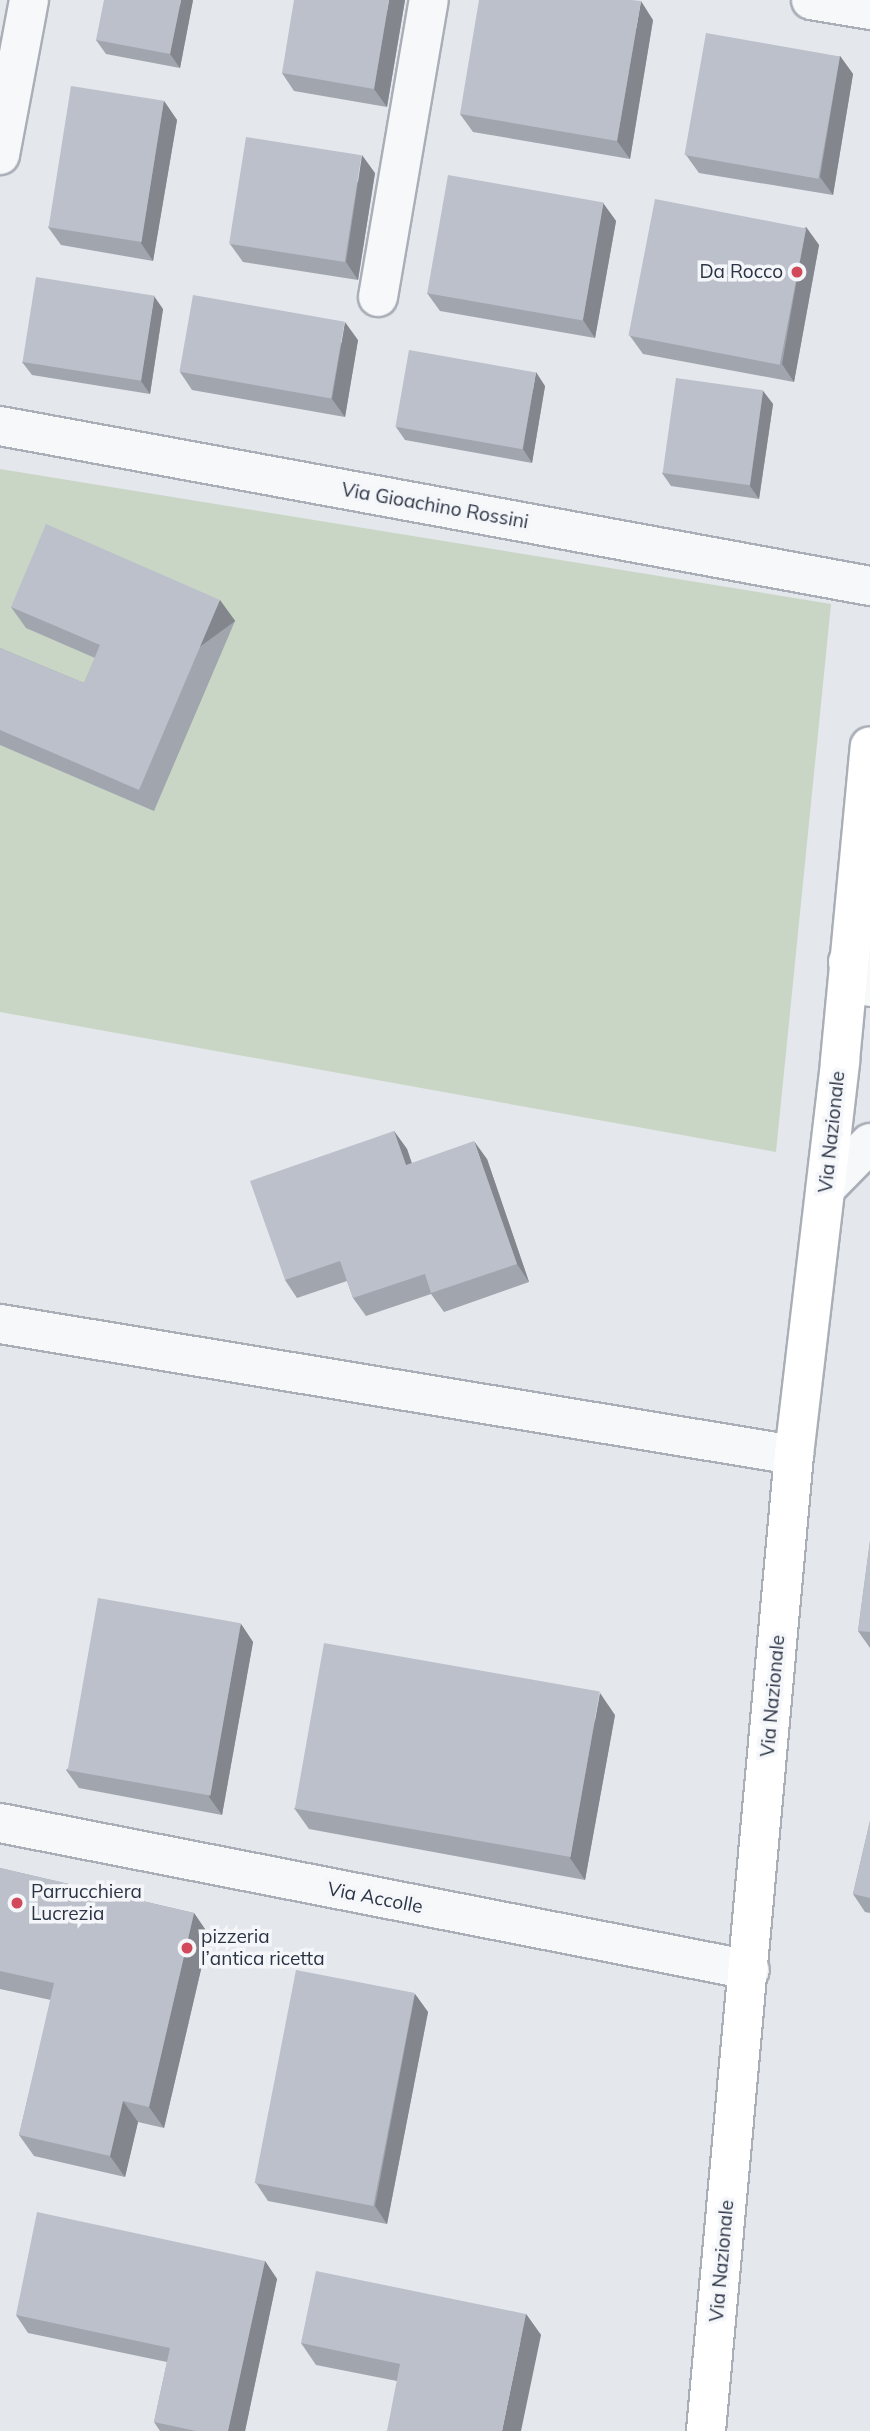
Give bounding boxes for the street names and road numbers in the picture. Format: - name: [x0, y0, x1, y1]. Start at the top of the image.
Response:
- street label: Via Gioachino Rossini: [340, 478, 530, 534]
- street label: Via Nazionale: [814, 1070, 850, 1194]
- street label: Via Nazionale: [756, 1634, 790, 1758]
- street label: Via Accolle: [325, 1878, 425, 1918]
- street label: Via Nazionale: [705, 2199, 739, 2323]

